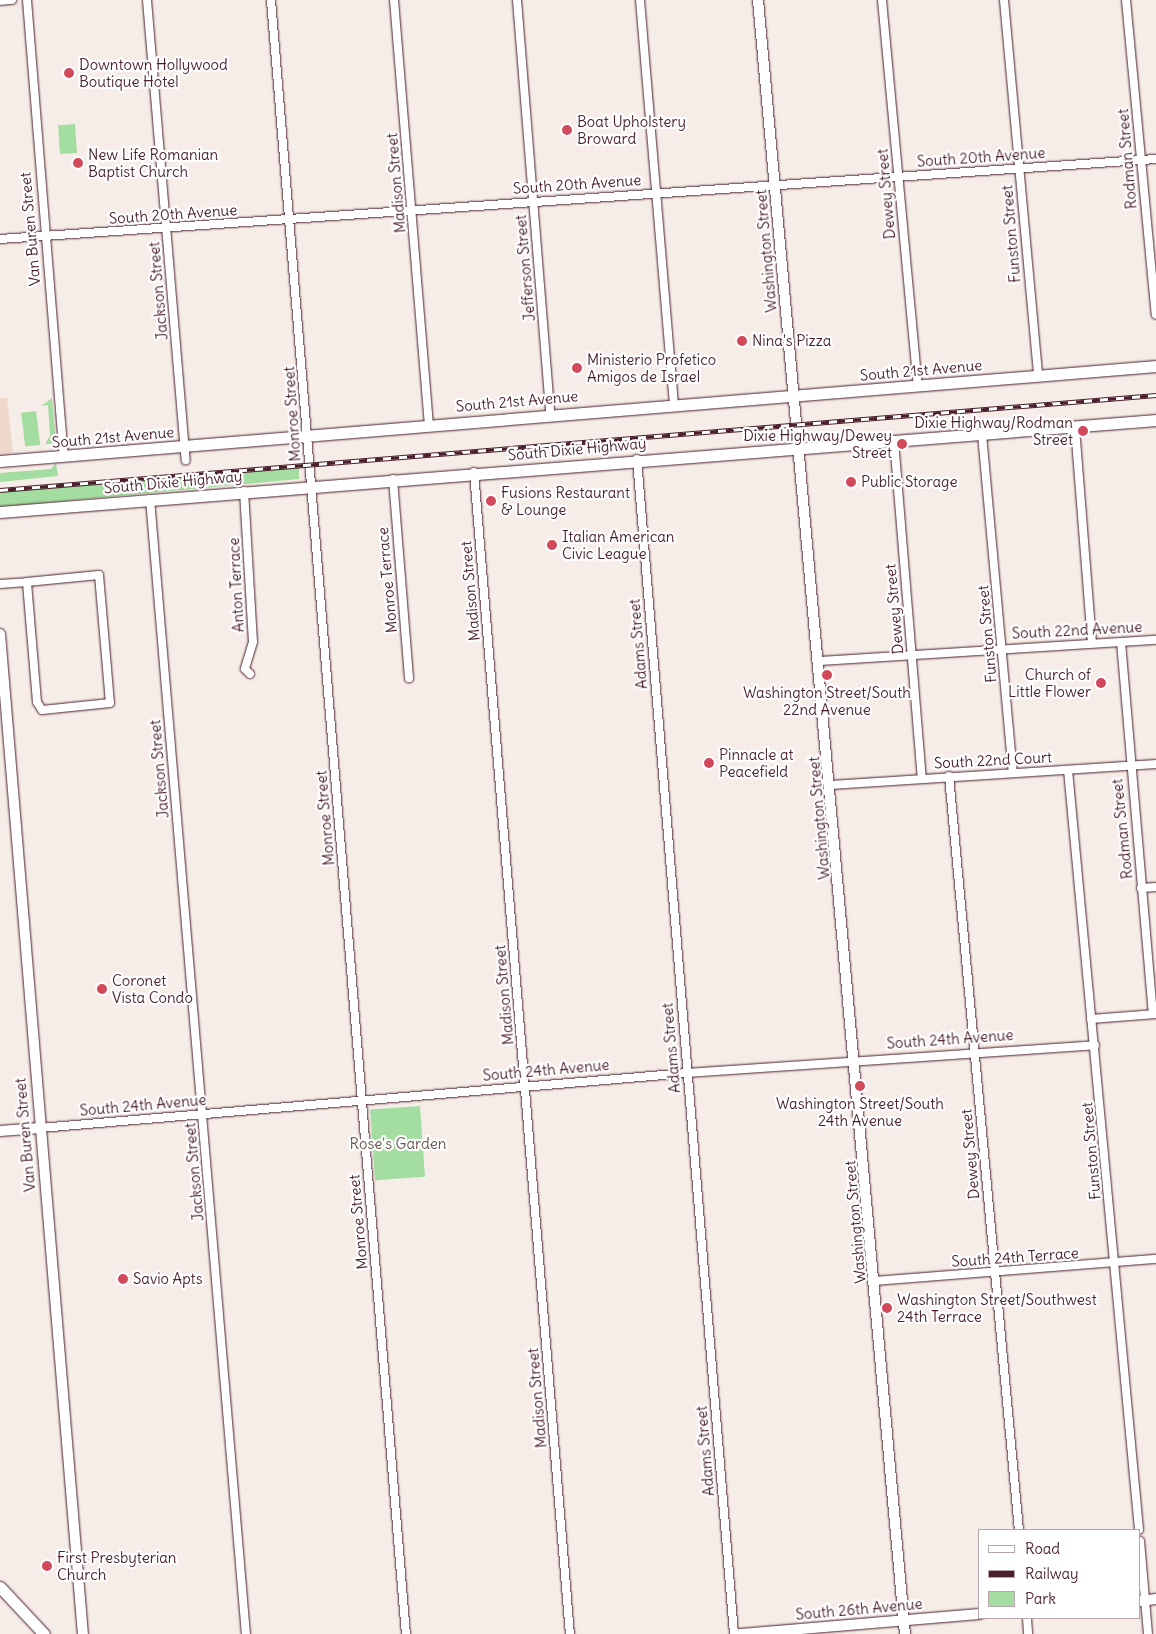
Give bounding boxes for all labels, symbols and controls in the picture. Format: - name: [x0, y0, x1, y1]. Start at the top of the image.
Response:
- place label: Downtown Hollywood Boutique Hotel: [79, 55, 228, 90]
- marker: Downtown Hollywood Boutique Hotel: [63, 67, 75, 79]
- street label: Rodman Street: [1114, 108, 1140, 210]
- place label: Boat Upholstery Broward: [577, 112, 686, 147]
- marker: Boat Upholstery Broward: [561, 124, 573, 136]
- street label: Madison Street: [383, 132, 409, 234]
- street label: South 20th Avenue: [916, 144, 1046, 170]
- place label: New Life Romanian Baptist Church: [88, 145, 218, 180]
- street label: Dewey Street: [873, 148, 899, 240]
- marker: New Life Romanian Baptist Church: [72, 157, 84, 169]
- street label: Van Buren Street: [16, 171, 44, 287]
- street label: South 20th Avenue: [512, 171, 642, 197]
- street label: Funston Street: [998, 184, 1024, 284]
- street label: Washington Street: [752, 189, 780, 313]
- street label: South 20th Avenue: [108, 201, 238, 227]
- street label: Jefferson Street: [511, 214, 539, 322]
- street label: Jackson Street: [145, 241, 171, 341]
- place label: Nina's Pizza: [752, 332, 831, 350]
- marker: Nina's Pizza: [736, 335, 748, 347]
- place label: Ministerio Profetico Amigos de Israel: [587, 350, 716, 385]
- street label: South 21st Avenue: [859, 356, 983, 384]
- marker: Ministerio Profetico Amigos de Israel: [571, 362, 583, 374]
- street label: Monroe Street: [280, 366, 304, 462]
- street label: South 21st Avenue: [455, 387, 579, 415]
- place label: Dixie Highway/Rodman Street: [914, 413, 1073, 448]
- street label: South 21st Avenue: [51, 423, 175, 451]
- marker: Dixie Highway/Rodman Street: [1077, 425, 1089, 437]
- place label: Dixie Highway/Dewey Street: [743, 426, 892, 461]
- street label: South Dixie Highway: [507, 434, 647, 464]
- marker: Dixie Highway/Dewey Street: [896, 438, 908, 450]
- street label: South Dixie Highway: [103, 467, 243, 497]
- place label: Public Storage: [861, 473, 957, 491]
- marker: Public Storage: [845, 476, 857, 488]
- place label: Fusions Restaurant & Lounge: [501, 483, 630, 518]
- marker: Fusions Restaurant & Lounge: [485, 495, 497, 507]
- street label: Monroe Terrace: [373, 526, 401, 634]
- place label: Italian American Civic League: [562, 527, 674, 562]
- street label: Anton Terrace: [225, 537, 247, 633]
- marker: Italian American Civic League: [546, 539, 558, 551]
- street label: Madison Street: [457, 540, 483, 642]
- street label: Dewey Street: [881, 563, 907, 655]
- street label: Funston Street: [974, 584, 1000, 684]
- street label: Adams Street: [625, 598, 651, 690]
- street label: South 22nd Avenue: [1011, 618, 1143, 642]
- place label: Church of Little Flower: [1008, 665, 1091, 700]
- marker: Washington Street/South 22nd Avenue: [821, 669, 833, 681]
- marker: Church of Little Flower: [1095, 677, 1107, 689]
- place label: Washington Street/South 22nd Avenue: [743, 683, 911, 718]
- street label: Jackson Street: [146, 719, 172, 819]
- place label: Pinnacle at Peacefield: [719, 745, 794, 780]
- street label: South 22nd Court: [933, 748, 1053, 772]
- street label: Washington Street: [805, 756, 833, 880]
- marker: Pinnacle at Peacefield: [703, 757, 715, 769]
- street label: Monroe Street: [312, 770, 338, 866]
- street label: Rodman Street: [1108, 778, 1136, 880]
- street label: Madison Street: [491, 944, 517, 1046]
- place label: Coronet Vista Condo: [112, 971, 193, 1006]
- marker: Coronet Vista Condo: [96, 983, 108, 995]
- street label: Adams Street: [658, 1002, 684, 1094]
- street label: South 24th Avenue: [886, 1026, 1014, 1052]
- street label: South 24th Avenue: [482, 1055, 610, 1085]
- street label: Van Buren Street: [11, 1077, 39, 1193]
- marker: Washington Street/South 24th Avenue: [854, 1080, 866, 1092]
- street label: South 24th Avenue: [79, 1090, 207, 1120]
- place label: Washington Street/South 24th Avenue: [776, 1094, 944, 1129]
- street label: Funston Street: [1078, 1101, 1104, 1201]
- street label: Dewey Street: [957, 1108, 983, 1200]
- street label: Jackson Street: [181, 1122, 207, 1222]
- park label: Rose's Garden: [350, 1135, 446, 1153]
- street label: Washington Street: [841, 1160, 869, 1284]
- street label: Monroe Street: [345, 1174, 371, 1270]
- street label: South 24th Terrace: [951, 1244, 1079, 1270]
- place label: Savio Apts: [133, 1270, 202, 1288]
- marker: Savio Apts: [117, 1273, 129, 1285]
- place label: Washington Street/Southwest 24th Terrace: [897, 1290, 1097, 1325]
- marker: Washington Street/Southwest 24th Terrace: [881, 1302, 893, 1314]
- street label: Madison Street: [524, 1347, 550, 1449]
- street label: Adams Street: [692, 1405, 718, 1497]
- legend: [978, 1529, 1141, 1619]
- text: Road: [1025, 1539, 1060, 1558]
- place label: First Presbyterian Church: [57, 1548, 177, 1583]
- marker: First Presbyterian Church: [41, 1560, 53, 1572]
- text: Railway: [1025, 1564, 1079, 1583]
- text: Park: [1025, 1589, 1056, 1608]
- street label: South 26th Avenue: [795, 1594, 923, 1624]

